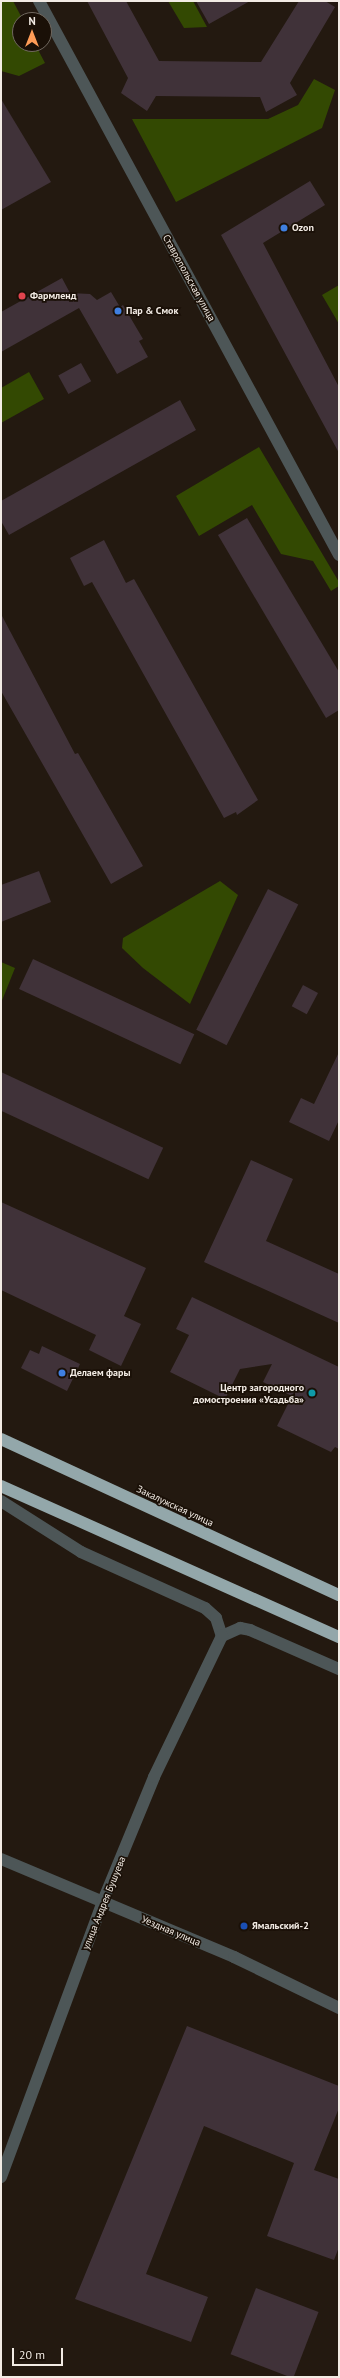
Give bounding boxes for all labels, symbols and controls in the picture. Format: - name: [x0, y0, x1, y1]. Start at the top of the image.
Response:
- north arrow: [12, 12, 52, 52]
- text: N: [28, 14, 36, 28]
- place label: Ozon: [292, 222, 314, 234]
- marker: Ozon: [279, 223, 289, 233]
- street label: Ставропольская улица: [160, 233, 218, 323]
- place label: Фармленд: [30, 290, 76, 302]
- marker: Фармленд: [17, 291, 27, 301]
- place label: Пар & Смок: [126, 305, 178, 317]
- marker: Пар & Смок: [113, 306, 123, 316]
- place label: Делаем фары: [70, 1367, 130, 1379]
- marker: Делаем фары: [57, 1368, 67, 1378]
- place label: Центр загородного домостроения «Усадьба»: [193, 1381, 304, 1404]
- marker: Центр загородного домостроения «Усадьба»: [307, 1388, 317, 1398]
- street label: Закалужская улица: [135, 1483, 215, 1529]
- street label: улица Андрея Бушуева: [80, 1854, 128, 1952]
- street label: Уездная улица: [140, 1913, 202, 1949]
- place label: Ямальский-2: [252, 1920, 309, 1932]
- marker: Ямальский-2: [239, 1921, 249, 1931]
- scale bar: [14, 2340, 65, 2366]
- text: 20 m: [19, 2347, 45, 2362]

